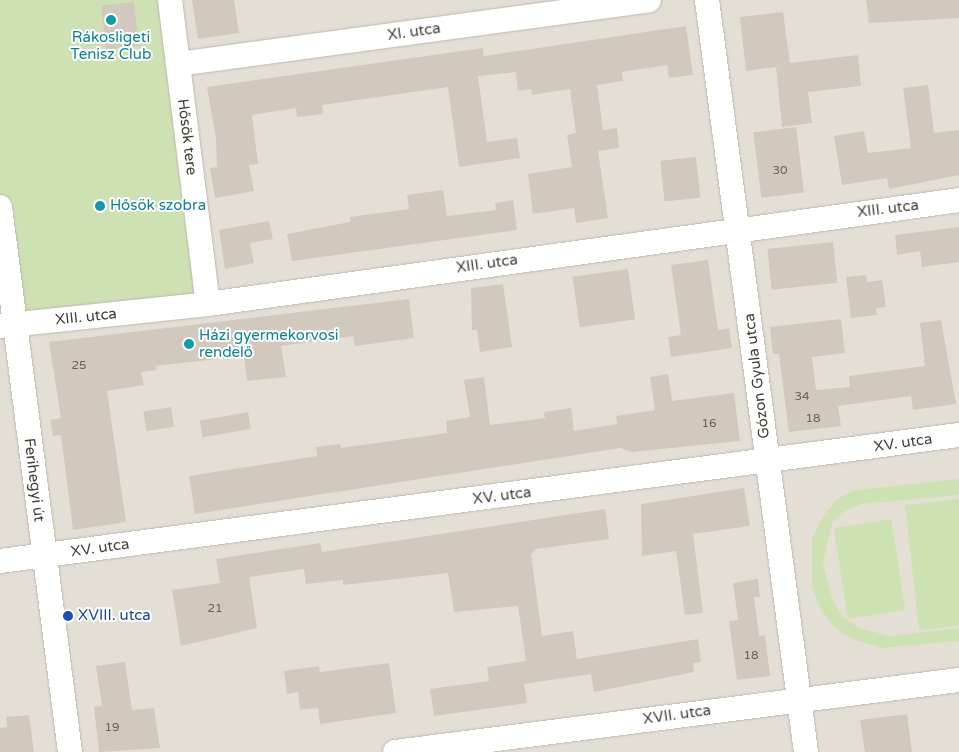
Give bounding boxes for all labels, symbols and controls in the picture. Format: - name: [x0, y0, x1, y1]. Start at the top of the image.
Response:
- marker: Rákosligeti Tenisz Club: [105, 14, 117, 26]
- street label: XI. utca: [386, 19, 442, 45]
- place label: Rákosligeti Tenisz Club: [71, 28, 151, 63]
- street label: Hősök tere: [173, 98, 201, 176]
- house number: 30: [772, 164, 788, 178]
- street label: XIII. utca: [856, 196, 920, 222]
- place label: Hősök szobra: [110, 197, 206, 215]
- marker: Hősök szobra: [94, 200, 106, 212]
- street label: XIII. utca: [455, 251, 519, 277]
- street label: XIII. utca: [54, 305, 118, 329]
- street label: Gózon Gyula utca: [740, 312, 774, 440]
- place label: Házi gyermekorvosi rendelő: [199, 326, 339, 361]
- marker: Házi gyermekorvosi rendelő: [183, 338, 195, 350]
- house number: 25: [71, 359, 87, 373]
- house number: 34: [794, 390, 810, 404]
- house number: 18: [805, 412, 821, 426]
- house number: 16: [701, 417, 717, 431]
- street label: XV. utca: [873, 430, 933, 456]
- street label: Ferihegyi út: [20, 437, 48, 523]
- street label: XV. utca: [472, 483, 532, 509]
- street label: XV. utca: [70, 535, 130, 561]
- house number: 21: [207, 602, 223, 616]
- place label: XVIII. utca: [78, 607, 151, 625]
- marker: XVIII. utca: [62, 610, 74, 622]
- house number: 18: [743, 649, 759, 663]
- street label: XVII. utca: [642, 701, 712, 729]
- house number: 19: [104, 721, 120, 735]

